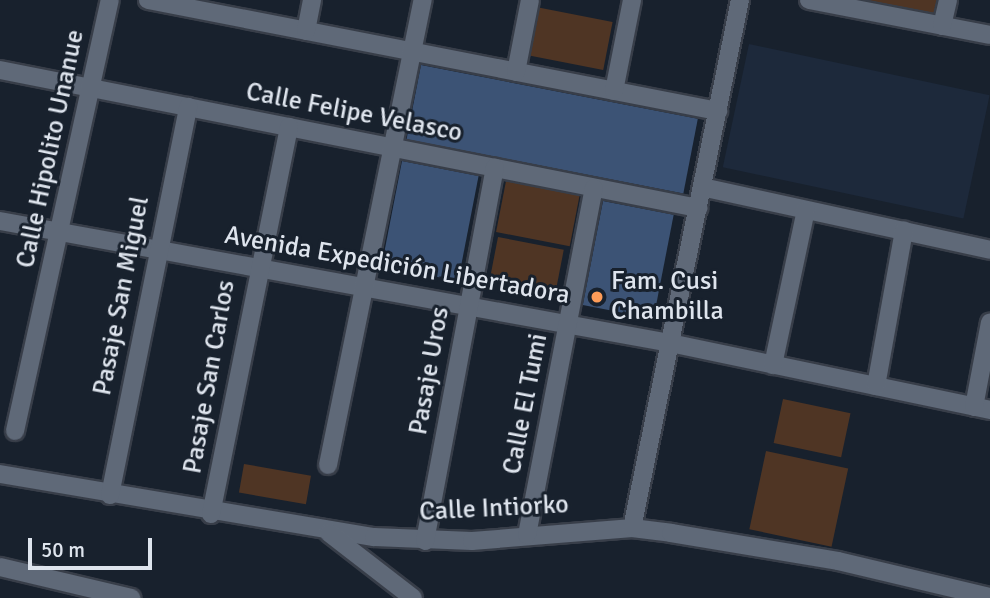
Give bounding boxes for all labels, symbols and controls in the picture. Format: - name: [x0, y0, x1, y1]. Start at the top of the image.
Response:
- street label: Calle Hipolito Unanue: [11, 27, 91, 271]
- street label: Calle Felipe Velasco: [243, 77, 465, 149]
- street label: Pasaje San Miguel: [87, 194, 157, 398]
- street label: Avenida Expedición Libertadora: [222, 220, 572, 312]
- place label: Fam. Cusi Chambilla: [611, 266, 724, 328]
- street label: Pasaje San Carlos: [178, 278, 242, 476]
- marker: Fam. Cusi Chambilla: [589, 289, 605, 305]
- street label: Pasaje Uros: [403, 305, 457, 437]
- street label: Calle El Tumi: [497, 331, 555, 477]
- street label: Calle Intiorko: [419, 490, 569, 528]
- scale bar: [32, 524, 156, 568]
- text: 50 m: [41, 537, 85, 563]

